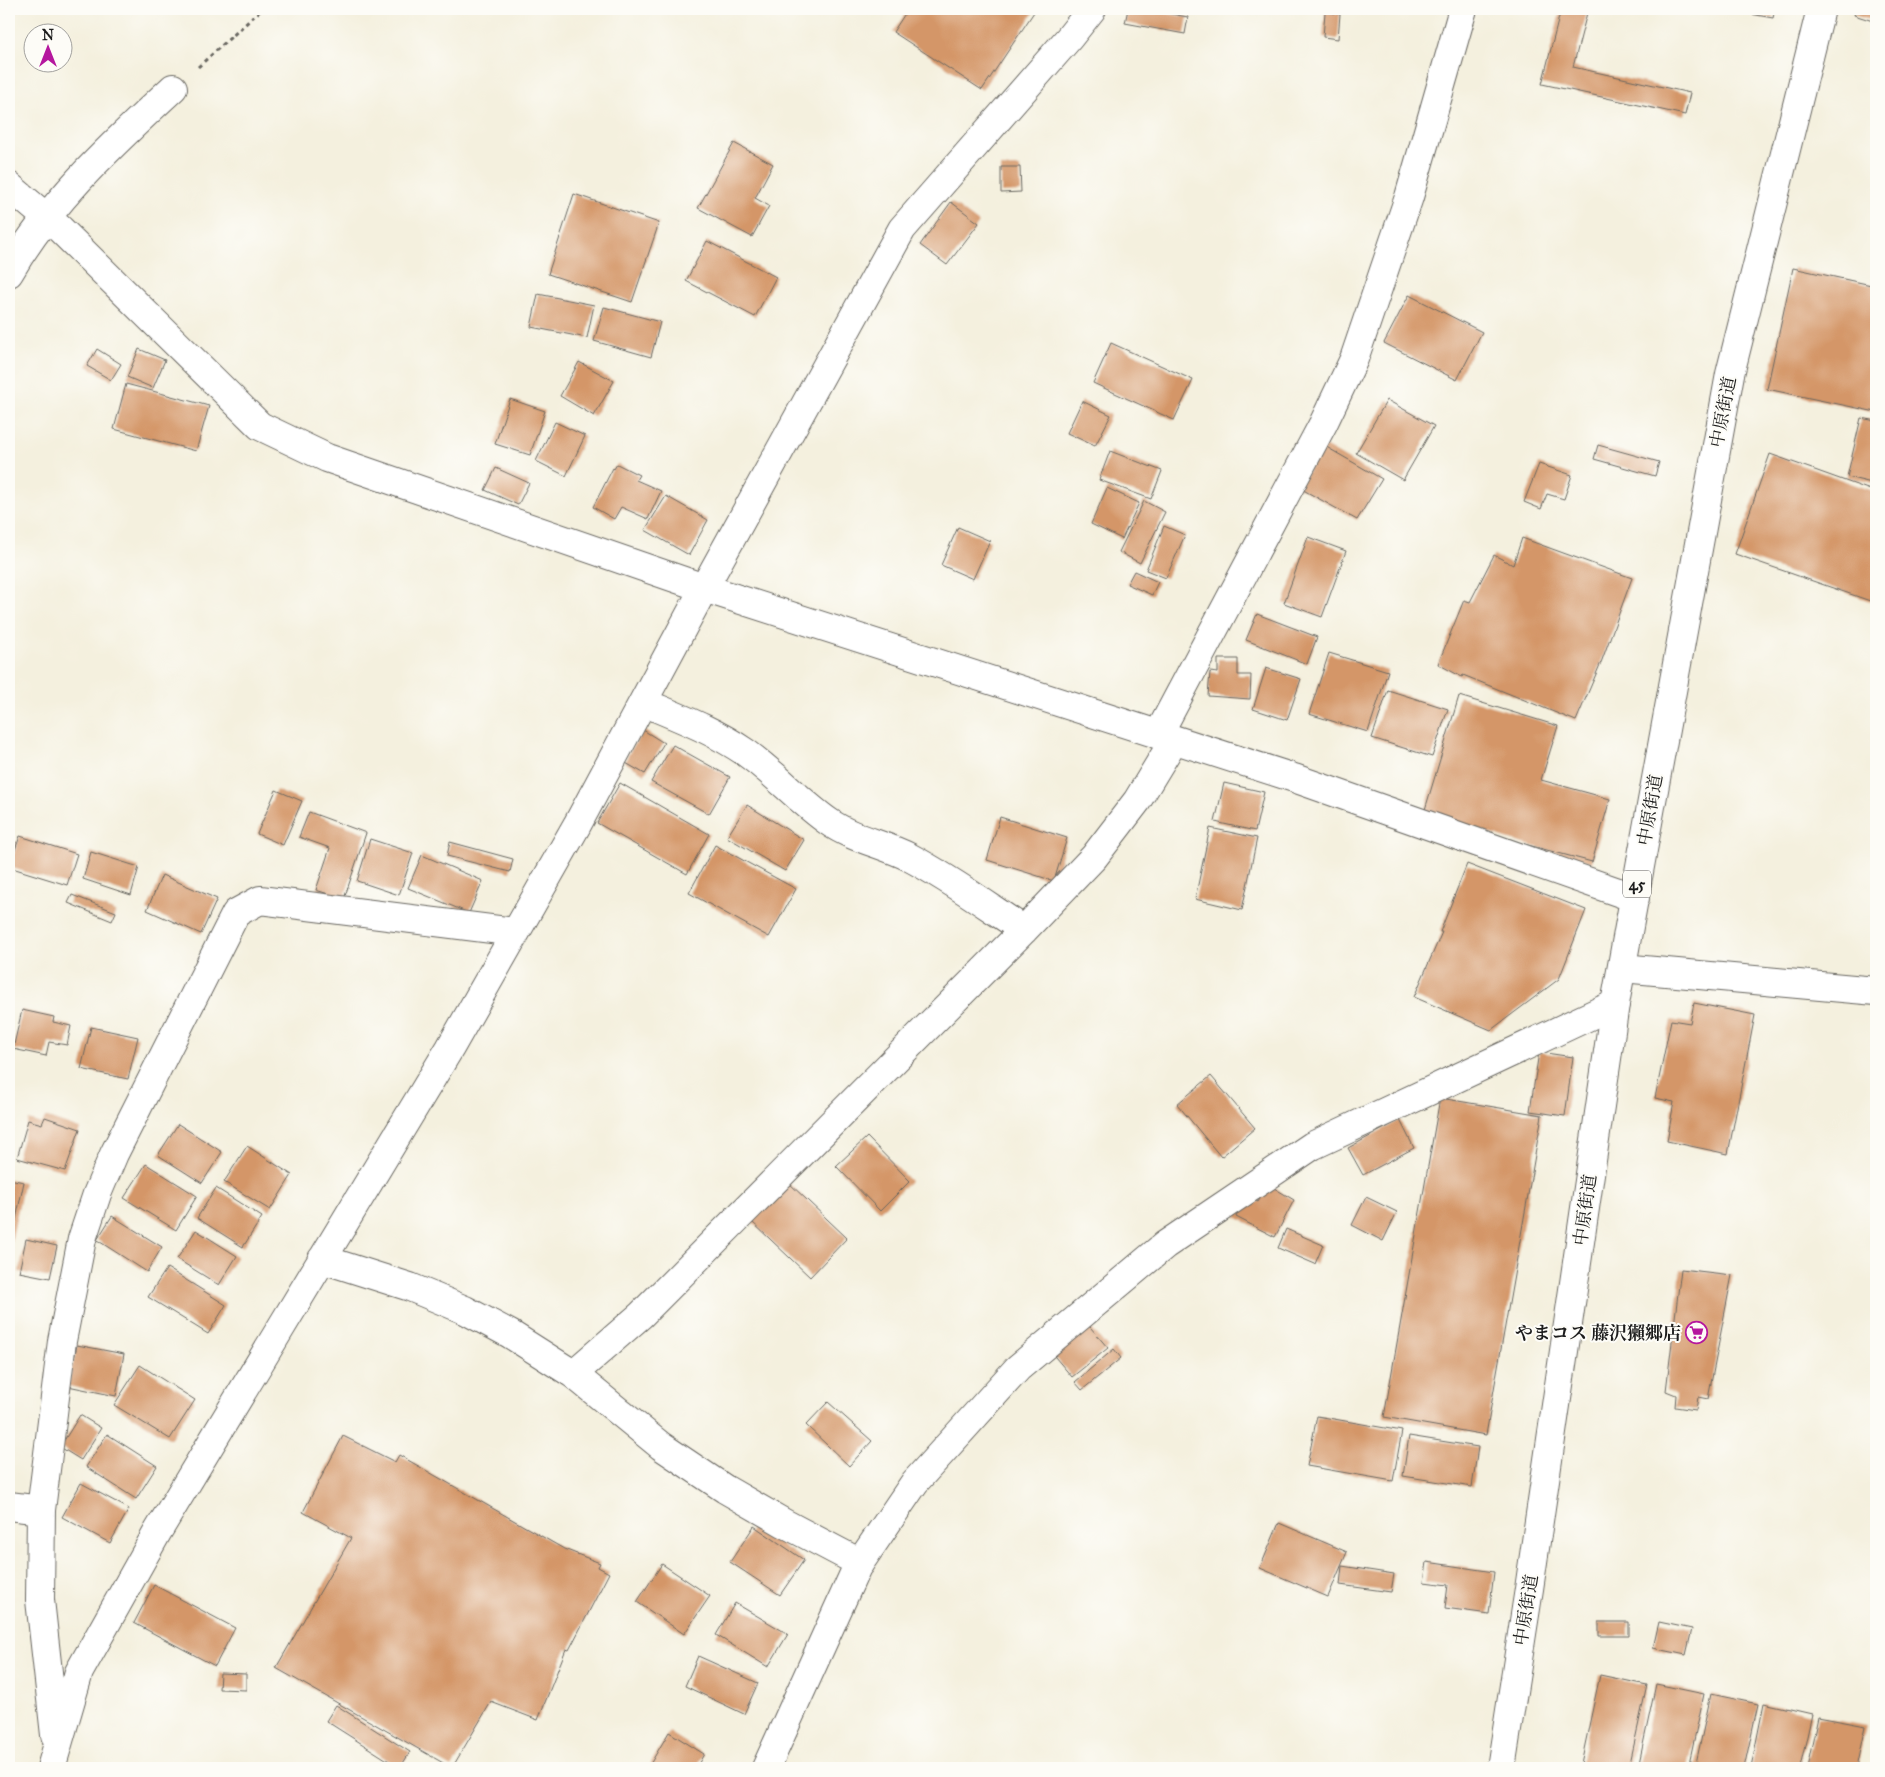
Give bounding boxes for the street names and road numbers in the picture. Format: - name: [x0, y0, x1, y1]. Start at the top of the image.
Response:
- street label: 中原街道: [1705, 375, 1741, 449]
- street label: 中原街道: [1633, 773, 1667, 847]
- road number: 45: [1623, 871, 1651, 898]
- street label: 中原街道: [1569, 1173, 1601, 1247]
- street label: 中原街道: [1510, 1573, 1542, 1647]

